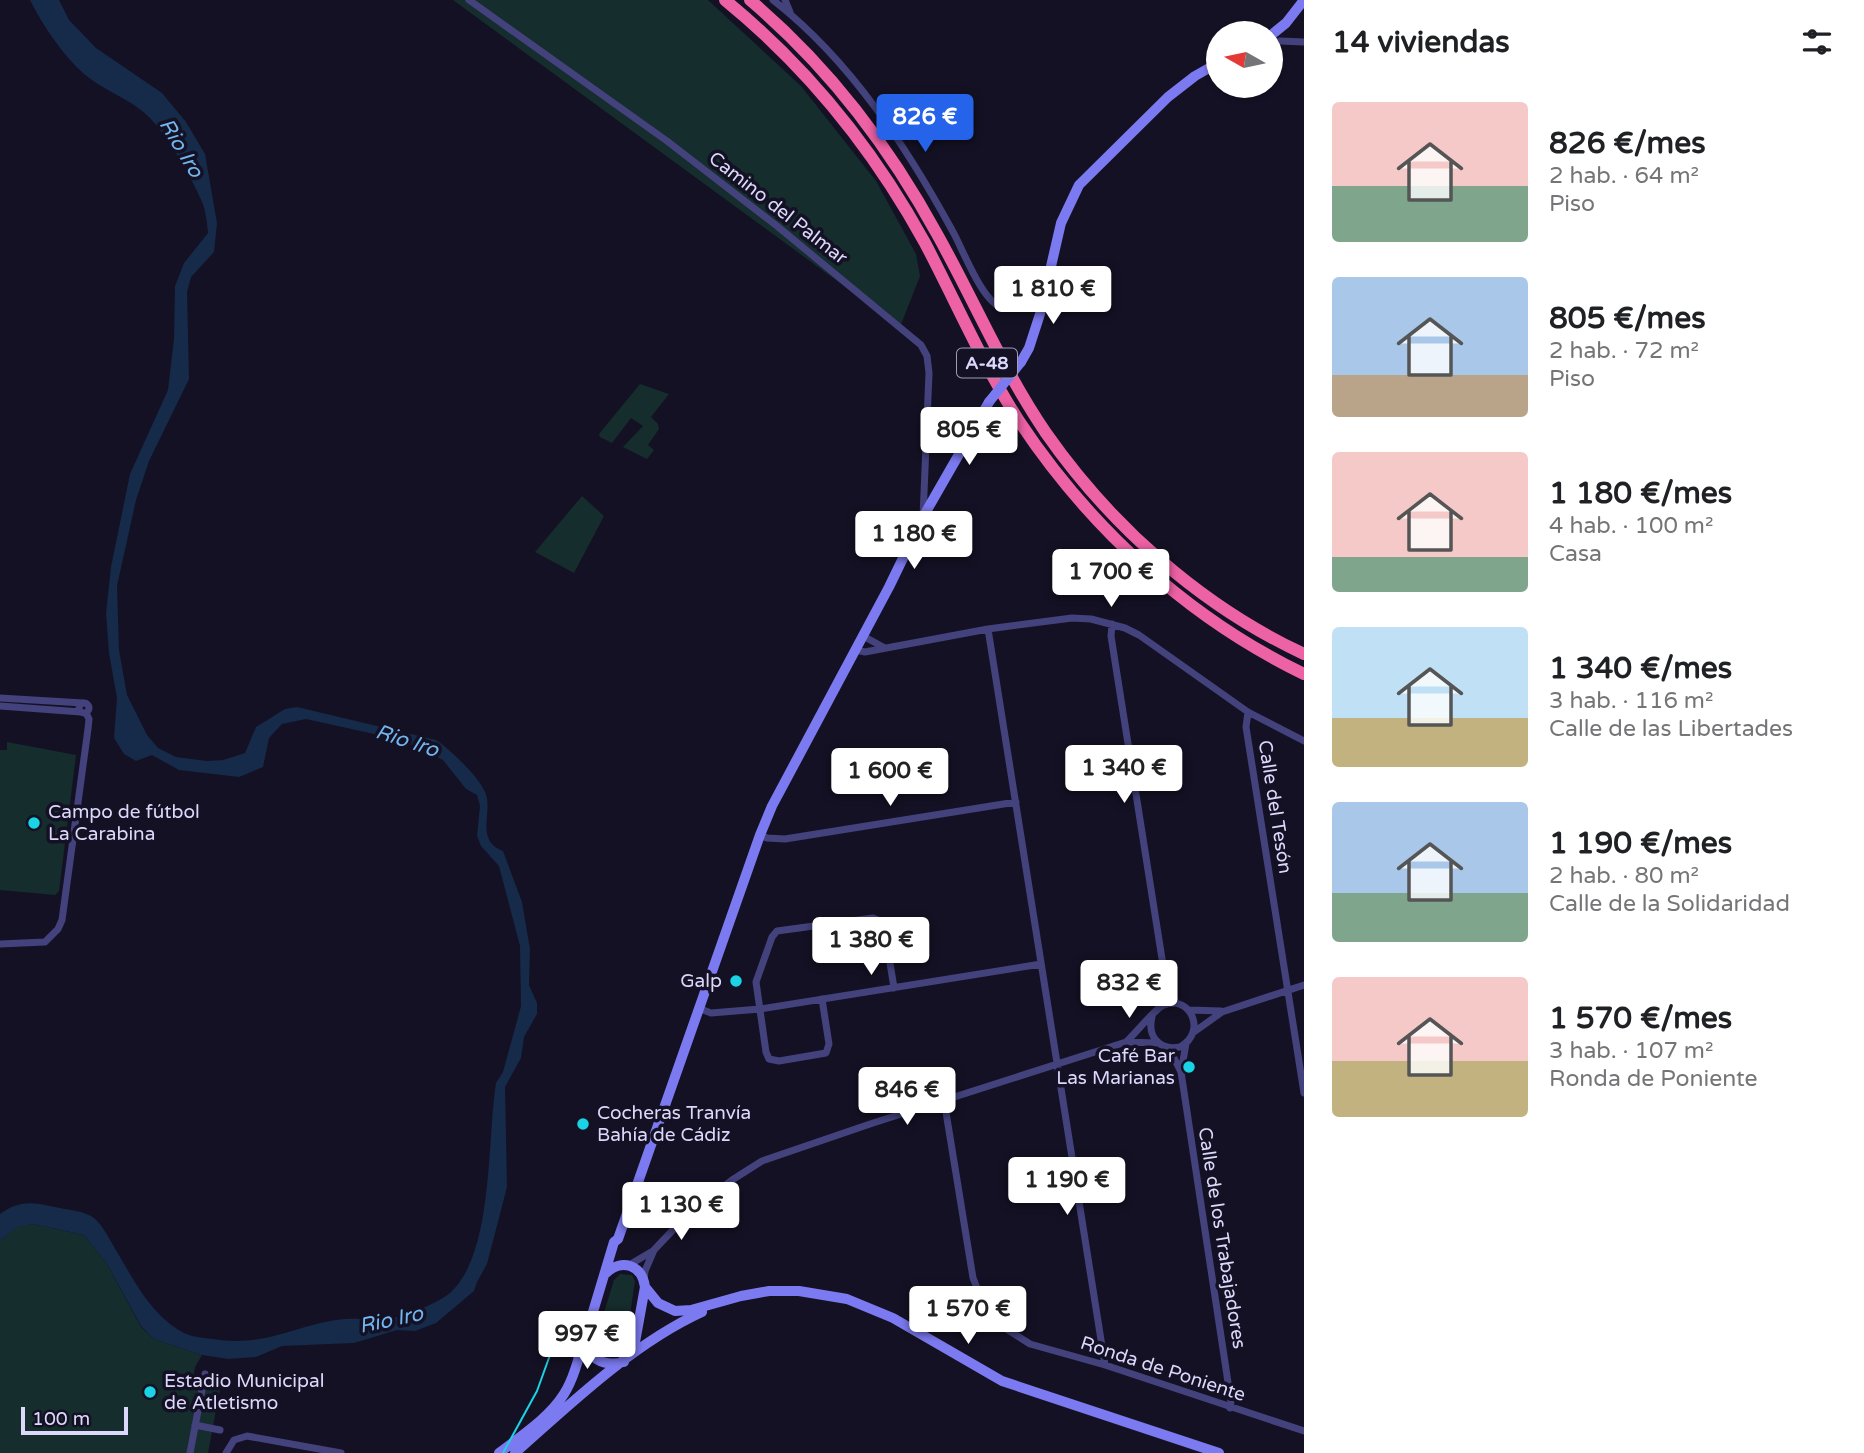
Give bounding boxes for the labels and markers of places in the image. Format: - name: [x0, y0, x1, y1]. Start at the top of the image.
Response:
- pin: 826 €: [876, 94, 974, 154]
- pin: 1 810 €: [988, 266, 1118, 326]
- pin: 805 €: [920, 407, 1018, 467]
- pin: 1 180 €: [849, 512, 979, 571]
- pin: 1 700 €: [1046, 550, 1176, 609]
- pin: 1 340 €: [1059, 746, 1189, 805]
- pin: 1 600 €: [825, 748, 955, 808]
- place label: Campo de fútbol La Carabina: [48, 801, 200, 845]
- marker: Campo de fútbol La Carabina: [26, 815, 42, 831]
- pin: 1 380 €: [806, 918, 936, 977]
- pin: 832 €: [1080, 960, 1178, 1020]
- place label: Galp: [680, 970, 722, 992]
- marker: Galp: [728, 973, 744, 989]
- place label: Café Bar Las Marianas: [1056, 1045, 1176, 1089]
- marker: Café Bar Las Marianas: [1181, 1059, 1197, 1075]
- pin: 846 €: [858, 1068, 956, 1127]
- place label: Cocheras Tranvía Bahía de Cádiz: [597, 1102, 751, 1146]
- marker: Cocheras Tranvía Bahía de Cádiz: [575, 1116, 591, 1132]
- pin: 1 190 €: [1002, 1158, 1132, 1217]
- pin: 1 130 €: [616, 1182, 746, 1242]
- pin: 1 570 €: [903, 1286, 1033, 1346]
- pin: 997 €: [538, 1312, 636, 1371]
- place label: Estadio Municipal de Atletismo: [164, 1370, 324, 1414]
- marker: Estadio Municipal de Atletismo: [142, 1384, 158, 1400]

